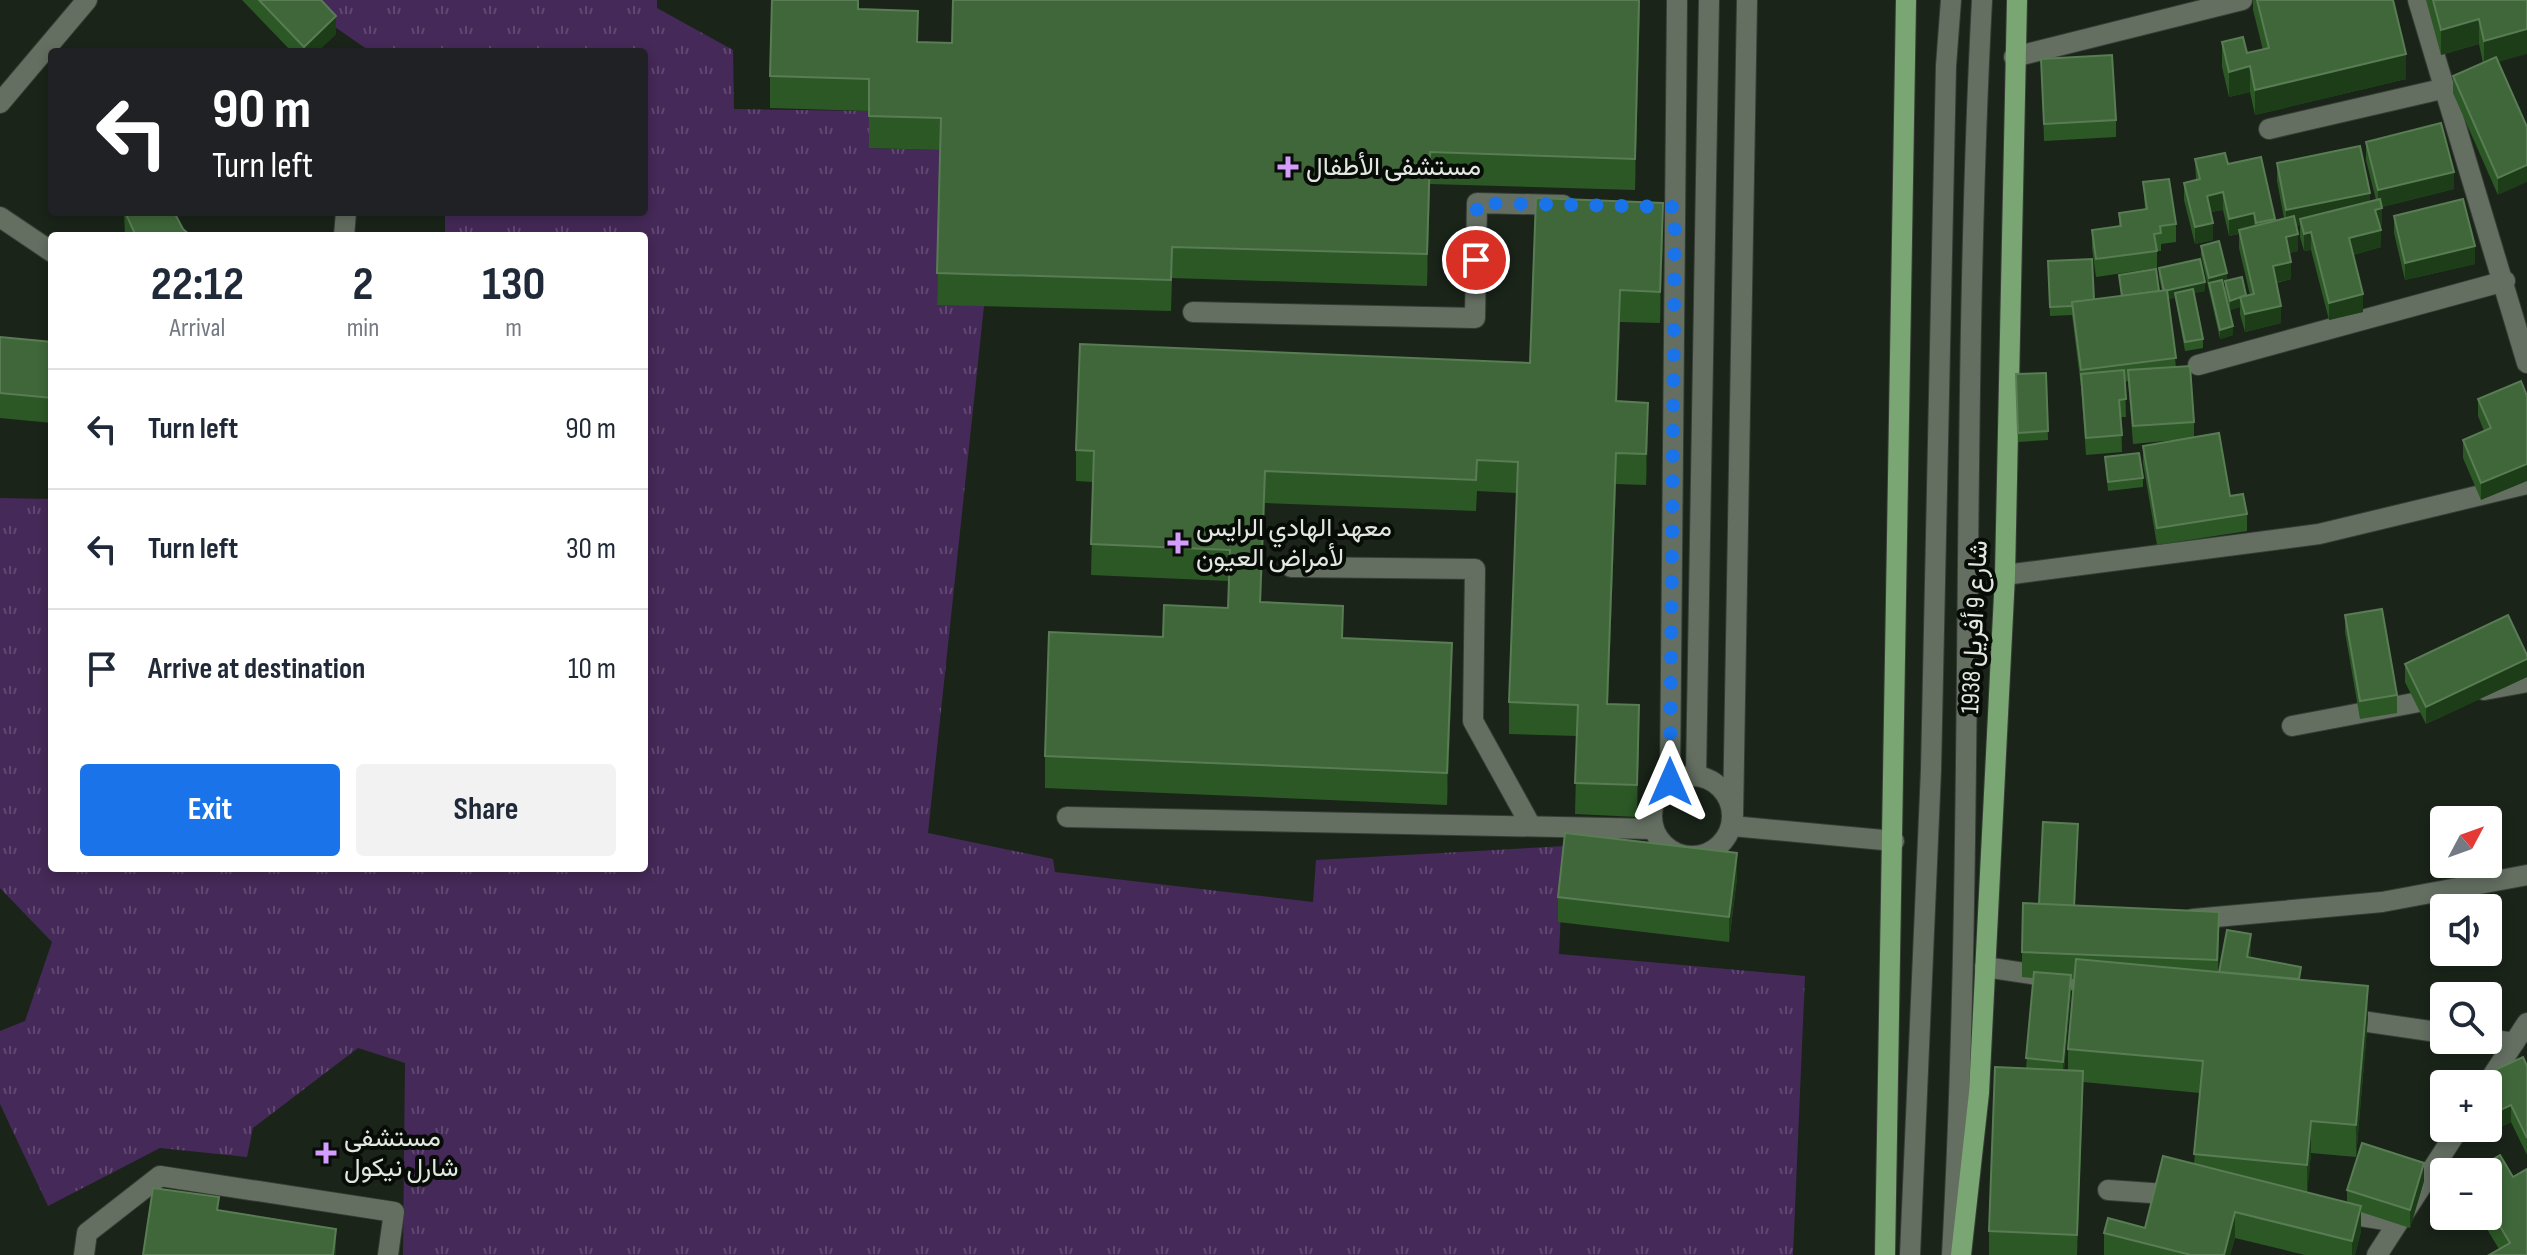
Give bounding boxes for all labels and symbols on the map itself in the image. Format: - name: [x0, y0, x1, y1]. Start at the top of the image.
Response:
- place label: مستشفى الأطفال: [1306, 151, 1481, 183]
- marker: مستشفى الأطفال: [1277, 156, 1299, 178]
- pin: [1442, 226, 1510, 294]
- place label: معهد الهادي الرايس لأمراض العيون: [1196, 513, 1392, 574]
- marker: معهد الهادي الرايس لأمراض العيون: [1167, 532, 1189, 554]
- street label: شارع 9 أفريل 1938: [1954, 539, 1996, 715]
- position arrow: [1628, 740, 1712, 824]
- north arrow: [2430, 806, 2502, 878]
- place label: مستشفى شارل نيكول: [344, 1123, 459, 1184]
- marker: مستشفى شارل نيكول: [315, 1142, 337, 1164]

